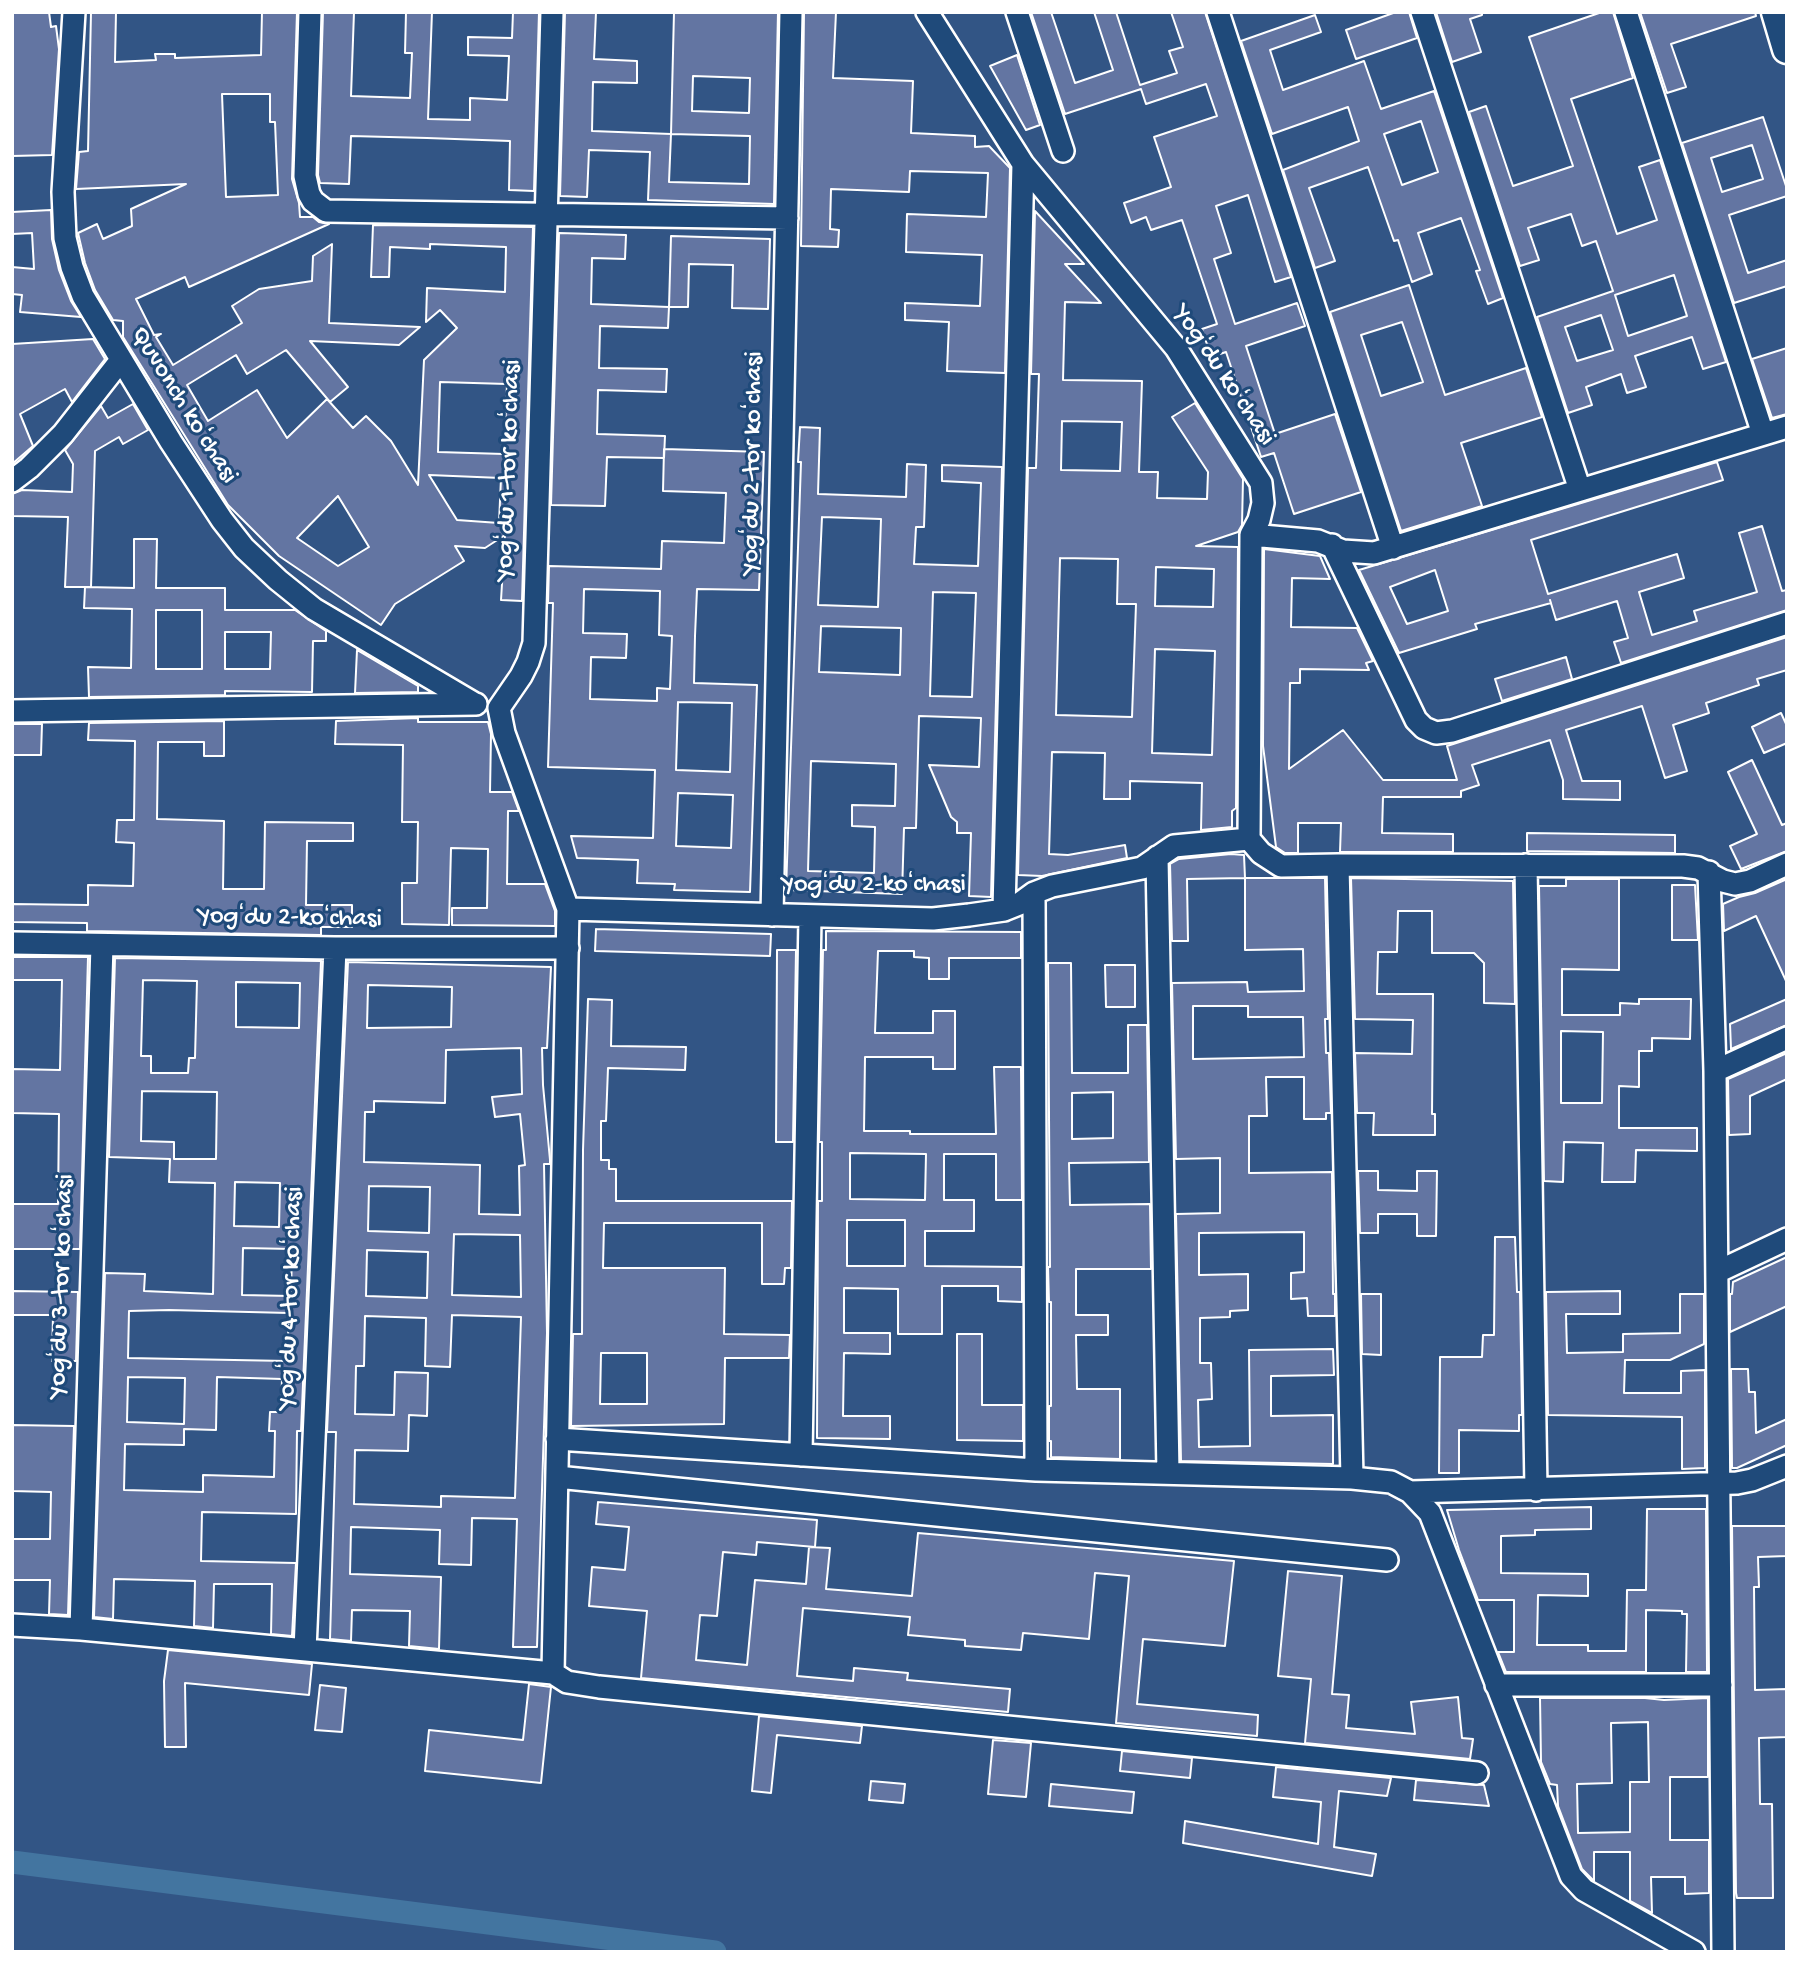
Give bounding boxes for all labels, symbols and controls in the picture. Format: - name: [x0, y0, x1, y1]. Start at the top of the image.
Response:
- street label: Yogʻdu koʻchasi: [1164, 300, 1282, 452]
- street label: Quvonch koʻchasi: [122, 322, 244, 490]
- street label: Yogʻdu 2-tor koʻchasi: [736, 351, 772, 575]
- street label: Yogʻdu 1-tor koʻchasi: [491, 359, 529, 581]
- street label: Yogʻdu 2-koʻchasi: [782, 870, 966, 902]
- street label: Yogʻdu 2-koʻchasi: [198, 902, 382, 936]
- street label: Yogʻdu 3-tor koʻchasi: [43, 1173, 83, 1399]
- street label: Yogʻdu 4-tor koʻchasi: [273, 1186, 311, 1410]

